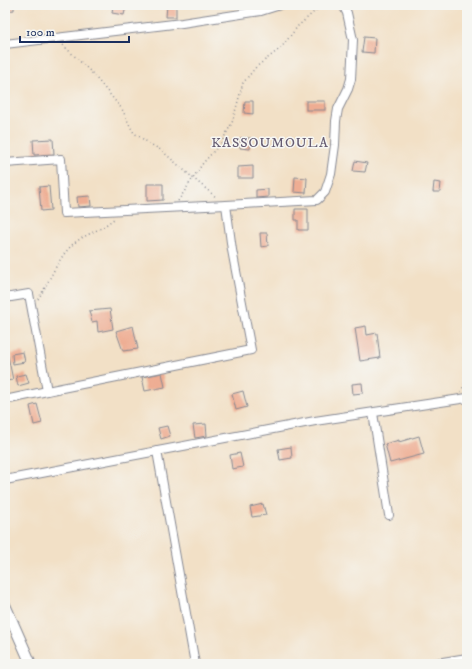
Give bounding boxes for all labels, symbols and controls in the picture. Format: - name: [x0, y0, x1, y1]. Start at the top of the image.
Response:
- scale bar: [20, 18, 129, 44]
- text: 100 m: [26, 25, 55, 40]
- district label: KASSOUMOULA: [211, 134, 329, 152]

